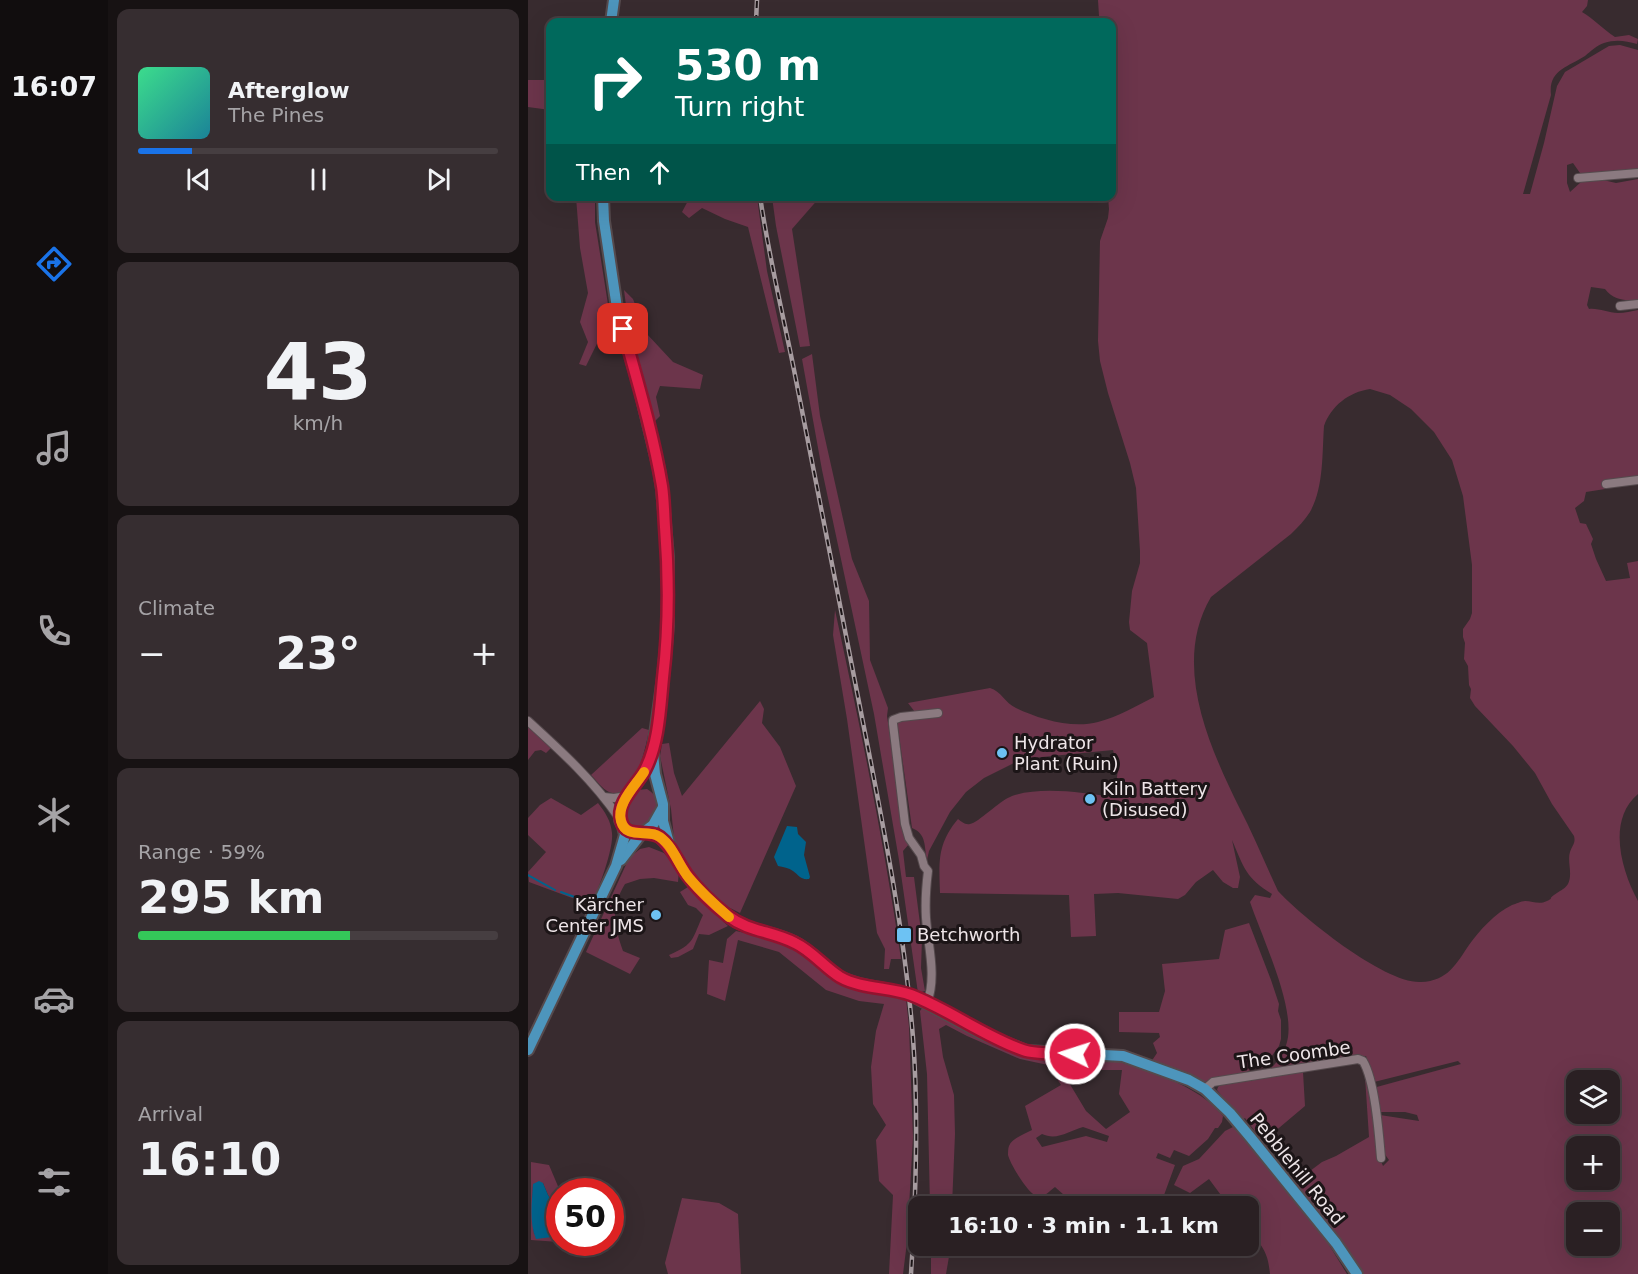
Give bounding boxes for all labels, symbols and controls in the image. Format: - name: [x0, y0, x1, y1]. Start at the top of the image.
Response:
- text: 530 m: [675, 41, 821, 90]
- icon: right: [576, 42, 654, 120]
- text: 16:07: [11, 71, 97, 102]
- text: Afterglow: [228, 78, 350, 103]
- text: Turn right: [675, 91, 804, 122]
- text: The Pines: [228, 103, 324, 127]
- icon: ahead: [643, 156, 676, 189]
- text: Then: [576, 160, 631, 185]
- icon: previous: [182, 163, 215, 196]
- icon: pause: [302, 163, 335, 196]
- icon: next: [422, 163, 455, 196]
- icon: directions: [33, 243, 75, 285]
- pin: [597, 303, 648, 354]
- icon: arrive: [606, 312, 639, 345]
- text: 43: [264, 327, 372, 417]
- text: km/h: [293, 411, 343, 435]
- icon: music: [33, 427, 75, 469]
- text: Climate: [138, 596, 215, 620]
- icon: phone: [33, 610, 75, 652]
- text: 23°: [275, 627, 361, 680]
- text: −: [138, 634, 166, 673]
- text: +: [470, 634, 498, 673]
- place label: Hydrator Plant (Ruin): [1014, 732, 1119, 774]
- marker: Hydrator Plant (Ruin): [995, 746, 1009, 760]
- place label: Kiln Battery (Disused): [1102, 778, 1208, 820]
- marker: Kiln Battery (Disused): [1083, 792, 1097, 806]
- icon: climate: [33, 794, 75, 836]
- text: Range · 59%: [138, 840, 265, 864]
- text: 295 km: [138, 871, 324, 924]
- place label: Kärcher Center JMS: [545, 894, 645, 936]
- marker: Kärcher Center JMS: [649, 908, 663, 922]
- place label: Betchworth: [917, 924, 1020, 945]
- marker: Betchworth: [895, 926, 913, 944]
- icon: car: [33, 978, 75, 1020]
- position arrow: [1043, 1022, 1107, 1086]
- street label: The Coombe: [1235, 1036, 1352, 1073]
- map controls: [1566, 1070, 1620, 1256]
- button: layers: [1566, 1070, 1620, 1124]
- text: Arrival: [138, 1102, 203, 1126]
- street label: Pebblehill Road: [1246, 1109, 1349, 1229]
- text: 16:10: [138, 1133, 281, 1186]
- button: +: [1566, 1136, 1620, 1190]
- icon: filters: [33, 1161, 75, 1203]
- speed limit sign: 50: [546, 1178, 624, 1256]
- button: −: [1566, 1202, 1620, 1256]
- text: 16:10 · 3 min · 1.1 km: [948, 1213, 1219, 1238]

